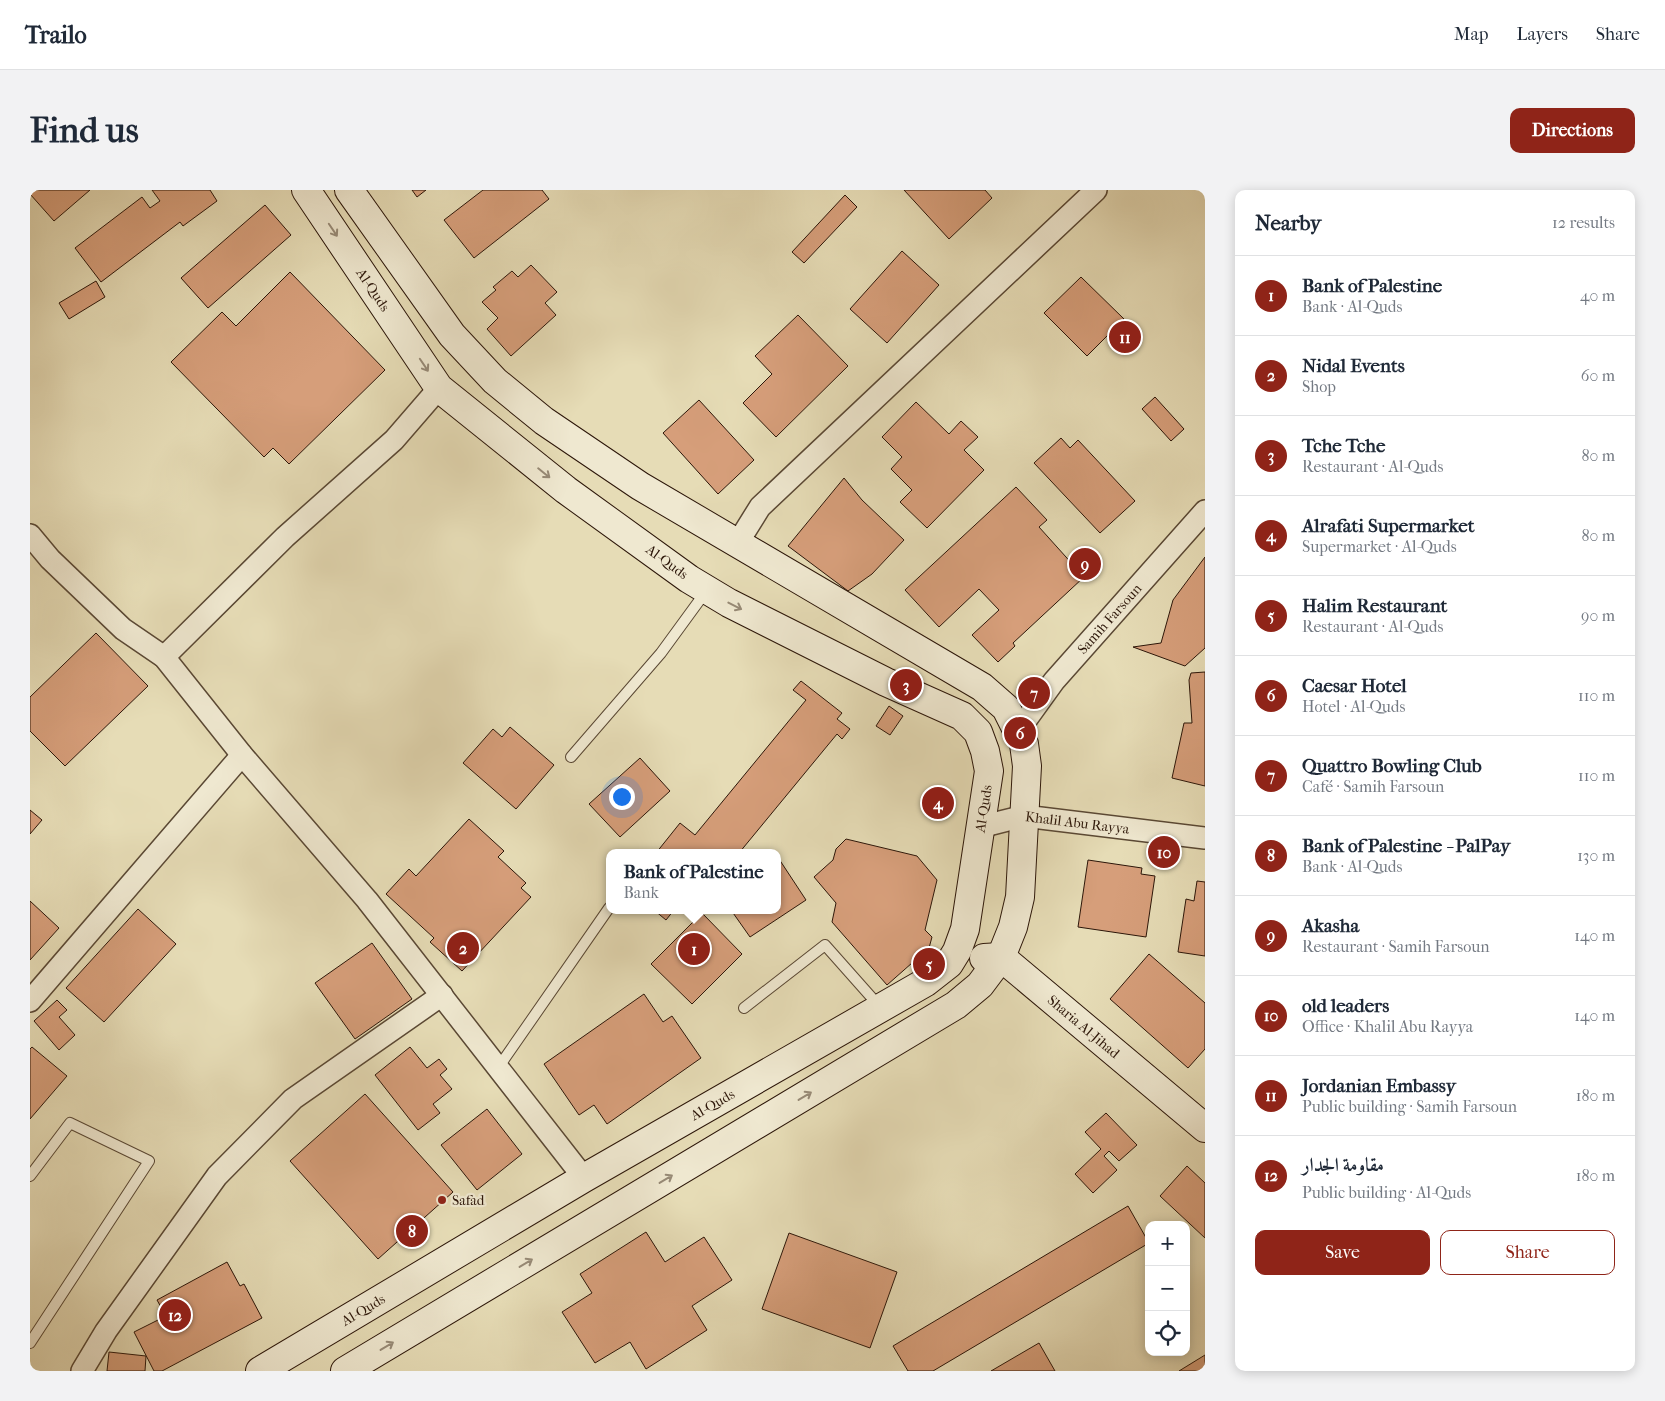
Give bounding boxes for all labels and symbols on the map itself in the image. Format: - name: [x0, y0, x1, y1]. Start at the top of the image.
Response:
- one-way arrow: [328, 223, 338, 237]
- street label: Al-Quds: [352, 265, 393, 315]
- pin: 11: [1109, 318, 1141, 356]
- one-way arrow: [419, 358, 429, 372]
- one-way arrow: [537, 467, 550, 478]
- street label: Al-Quds: [642, 540, 691, 583]
- pin: 9: [1069, 545, 1101, 583]
- street label: Samih Farsoun: [1074, 580, 1145, 657]
- one-way arrow: [727, 601, 742, 611]
- pin: 3: [890, 666, 922, 704]
- pin: 7: [1018, 674, 1050, 712]
- pin: 6: [1004, 714, 1036, 752]
- your location: [609, 784, 635, 810]
- pin: 4: [922, 784, 954, 822]
- street label: Al-Quds: [971, 784, 995, 835]
- street label: Khalil Abu Rayya: [1024, 808, 1131, 837]
- pin: 10: [1148, 833, 1180, 871]
- pin: 2: [447, 929, 479, 967]
- pin: 1: [678, 930, 710, 968]
- pin: 5: [913, 945, 945, 983]
- street label: Sharia Al-Jihad: [1044, 991, 1124, 1062]
- street label: Al-Quds: [686, 1085, 737, 1124]
- one-way arrow: [798, 1091, 812, 1101]
- one-way arrow: [658, 1174, 672, 1184]
- place label: Safad: [452, 1192, 485, 1209]
- marker: Safad: [436, 1194, 448, 1206]
- pin: 8: [396, 1212, 428, 1250]
- one-way arrow: [519, 1257, 533, 1267]
- street label: Al-Quds: [337, 1290, 388, 1330]
- pin: 12: [159, 1296, 191, 1334]
- one-way arrow: [379, 1341, 394, 1351]

